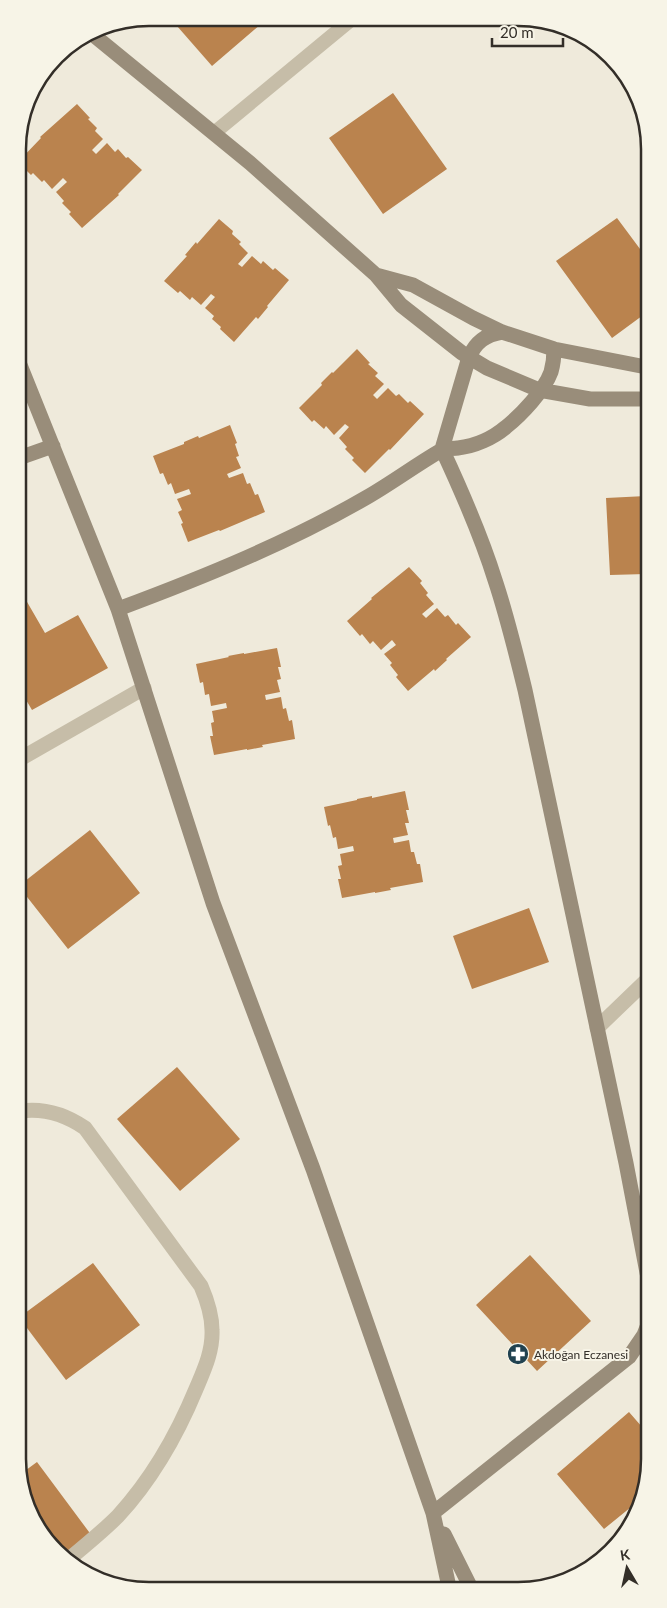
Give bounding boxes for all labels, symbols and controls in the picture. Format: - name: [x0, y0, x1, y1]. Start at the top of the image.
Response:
- scale bar: [492, 15, 563, 47]
- text: 20 m: [500, 23, 534, 41]
- pharmacy icon: Akdoğan Eczanesi: [506, 1342, 530, 1366]
- place label: Akdoğan Eczanesi: [534, 1347, 628, 1362]
- north arrow: [602, 1543, 652, 1593]
- text: K: [619, 1545, 631, 1564]

